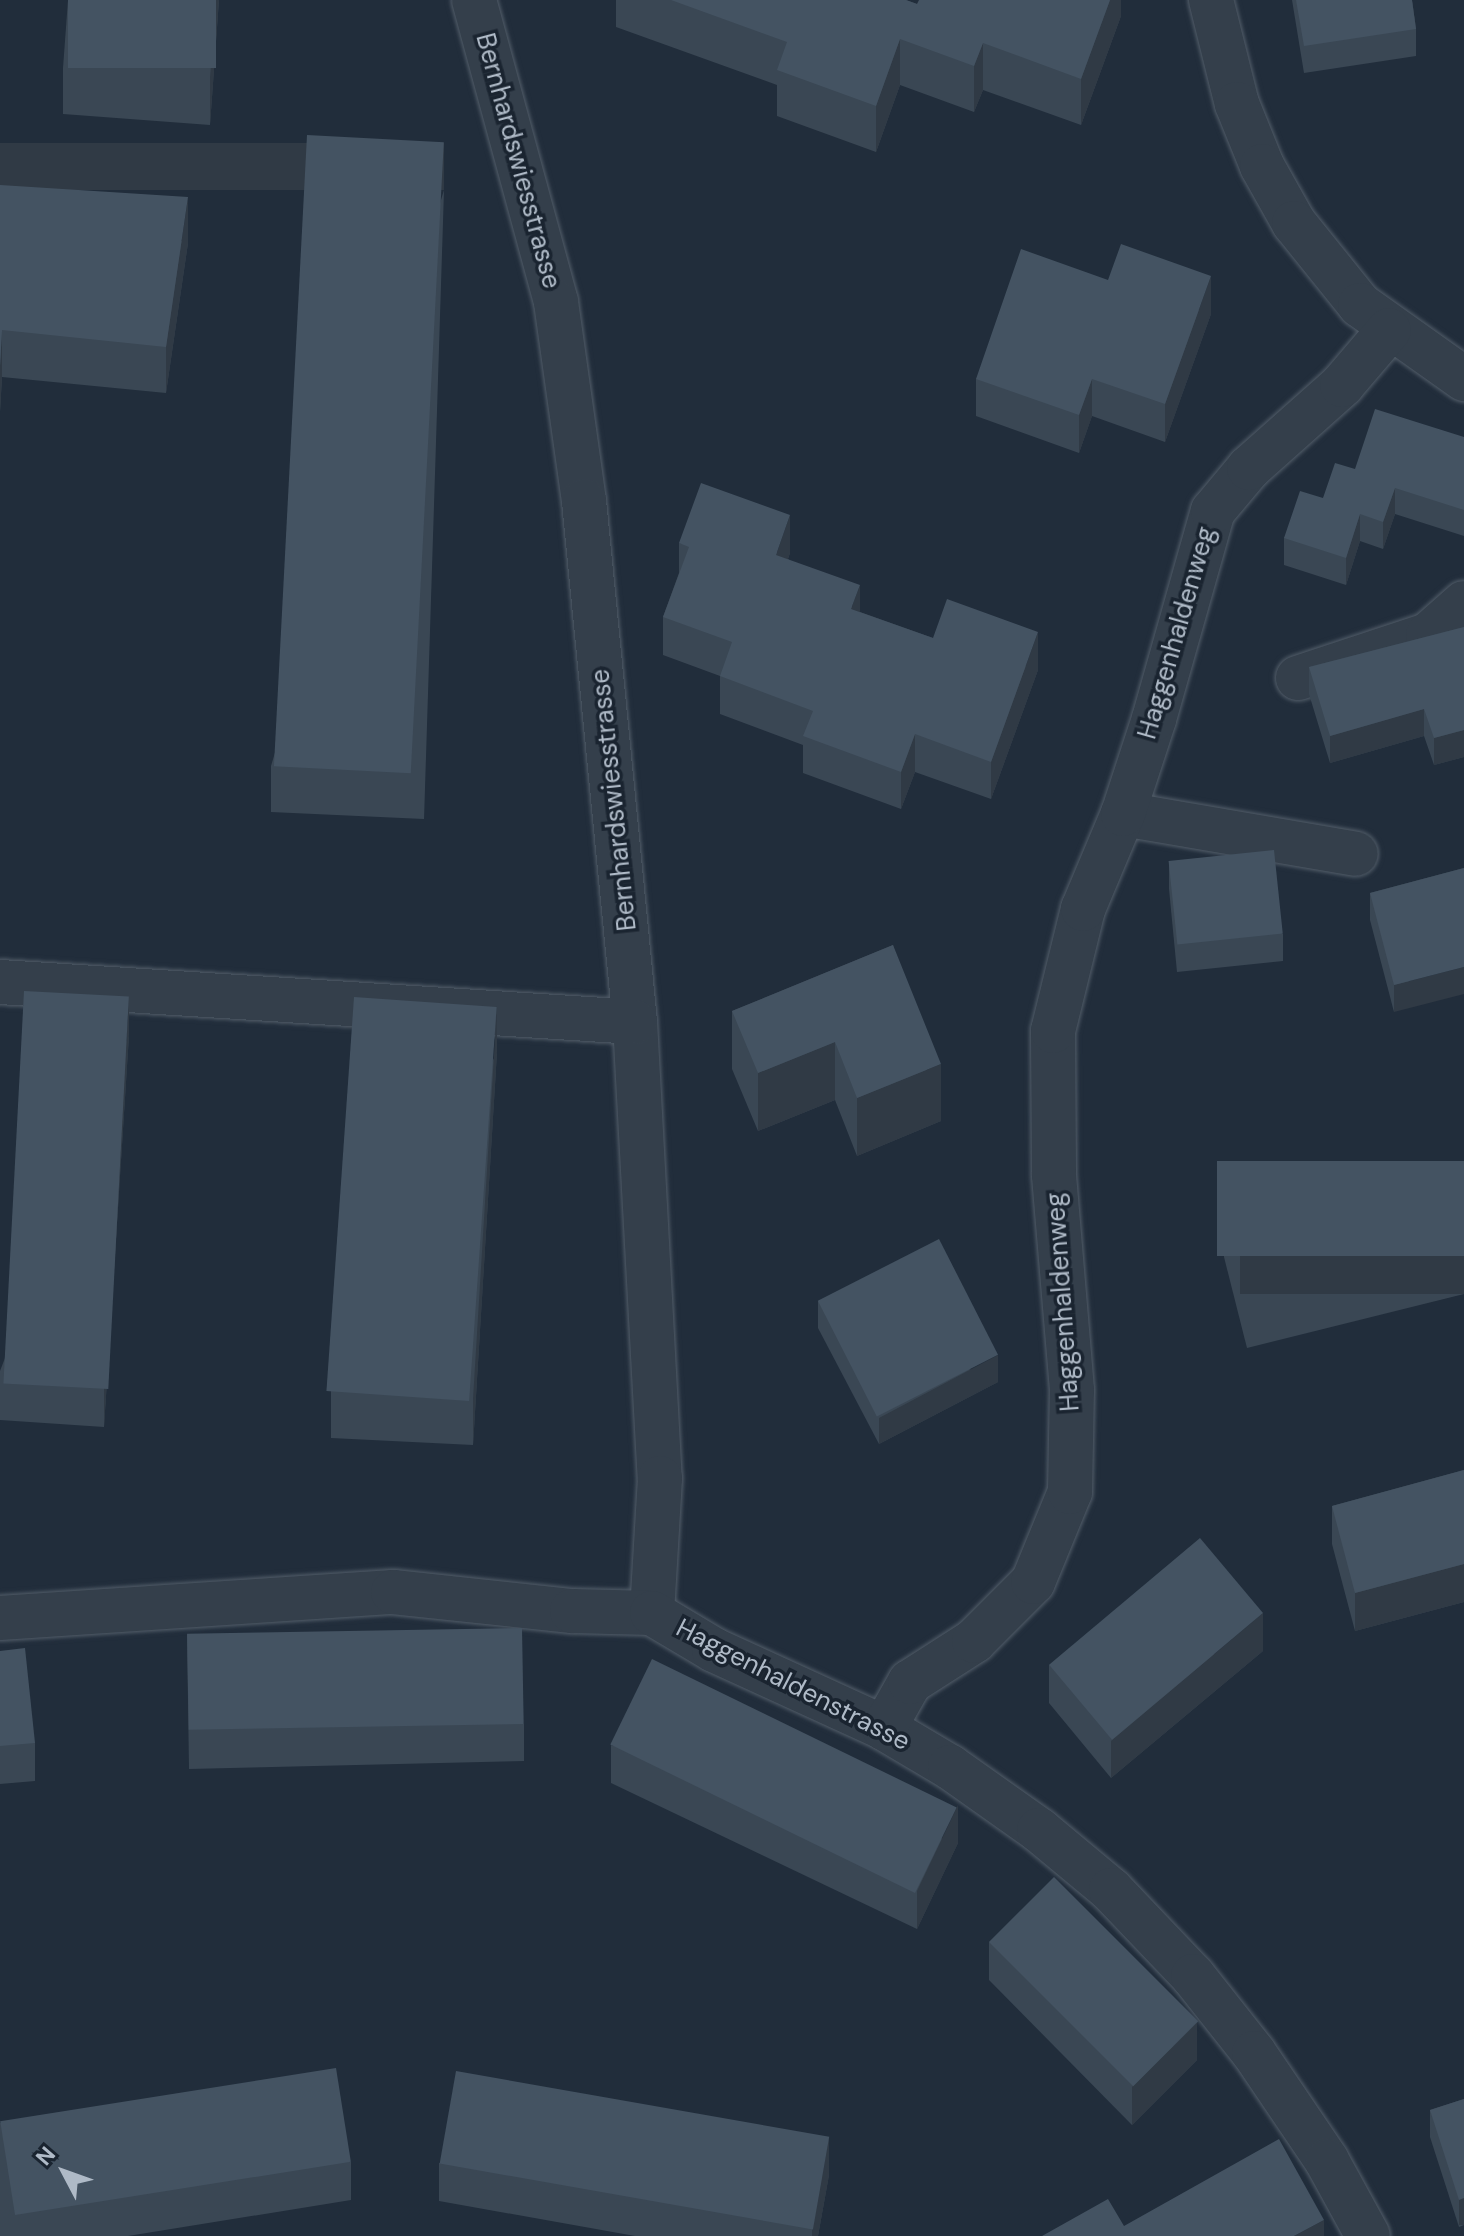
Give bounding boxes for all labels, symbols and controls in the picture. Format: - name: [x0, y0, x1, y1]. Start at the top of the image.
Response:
- street label: Bernhardswiesstrasse: [469, 30, 567, 292]
- street label: Haggenhaldenweg: [1132, 523, 1222, 743]
- street label: Bernhardswiesstrasse: [585, 667, 643, 933]
- street label: Haggenhaldenweg: [1040, 1191, 1086, 1413]
- street label: Haggenhaldenstrasse: [671, 1612, 915, 1758]
- north arrow: [24, 2132, 104, 2212]
- text: N: [29, 2140, 62, 2172]

